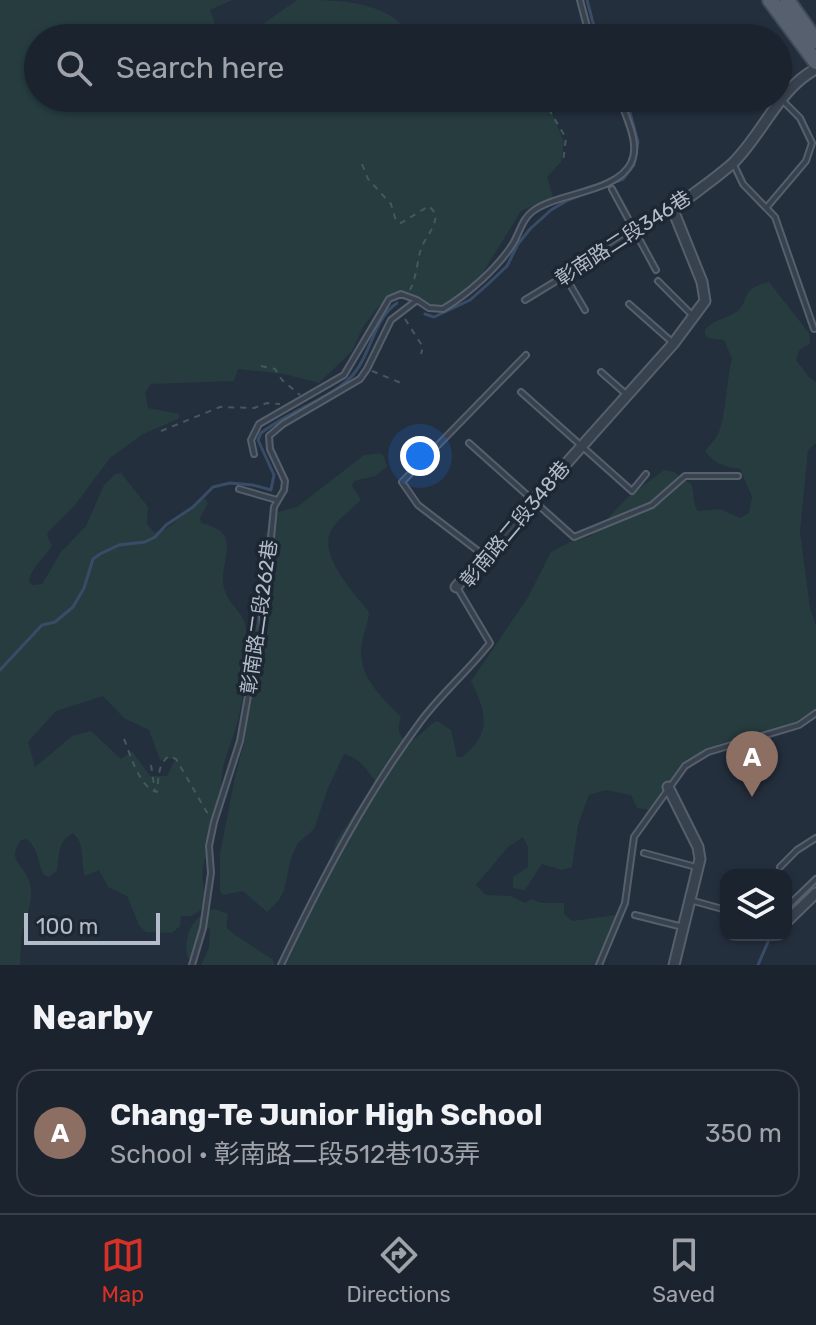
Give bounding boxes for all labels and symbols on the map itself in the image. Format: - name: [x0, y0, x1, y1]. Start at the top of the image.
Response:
- street label: 彰南路二段346巷: [551, 185, 695, 291]
- your location: [400, 436, 440, 476]
- street label: 彰南路二段348巷: [455, 456, 575, 592]
- street label: 彰南路二段262巷: [236, 538, 282, 696]
- pin: A: [726, 731, 778, 797]
- scale bar: [24, 909, 160, 945]

